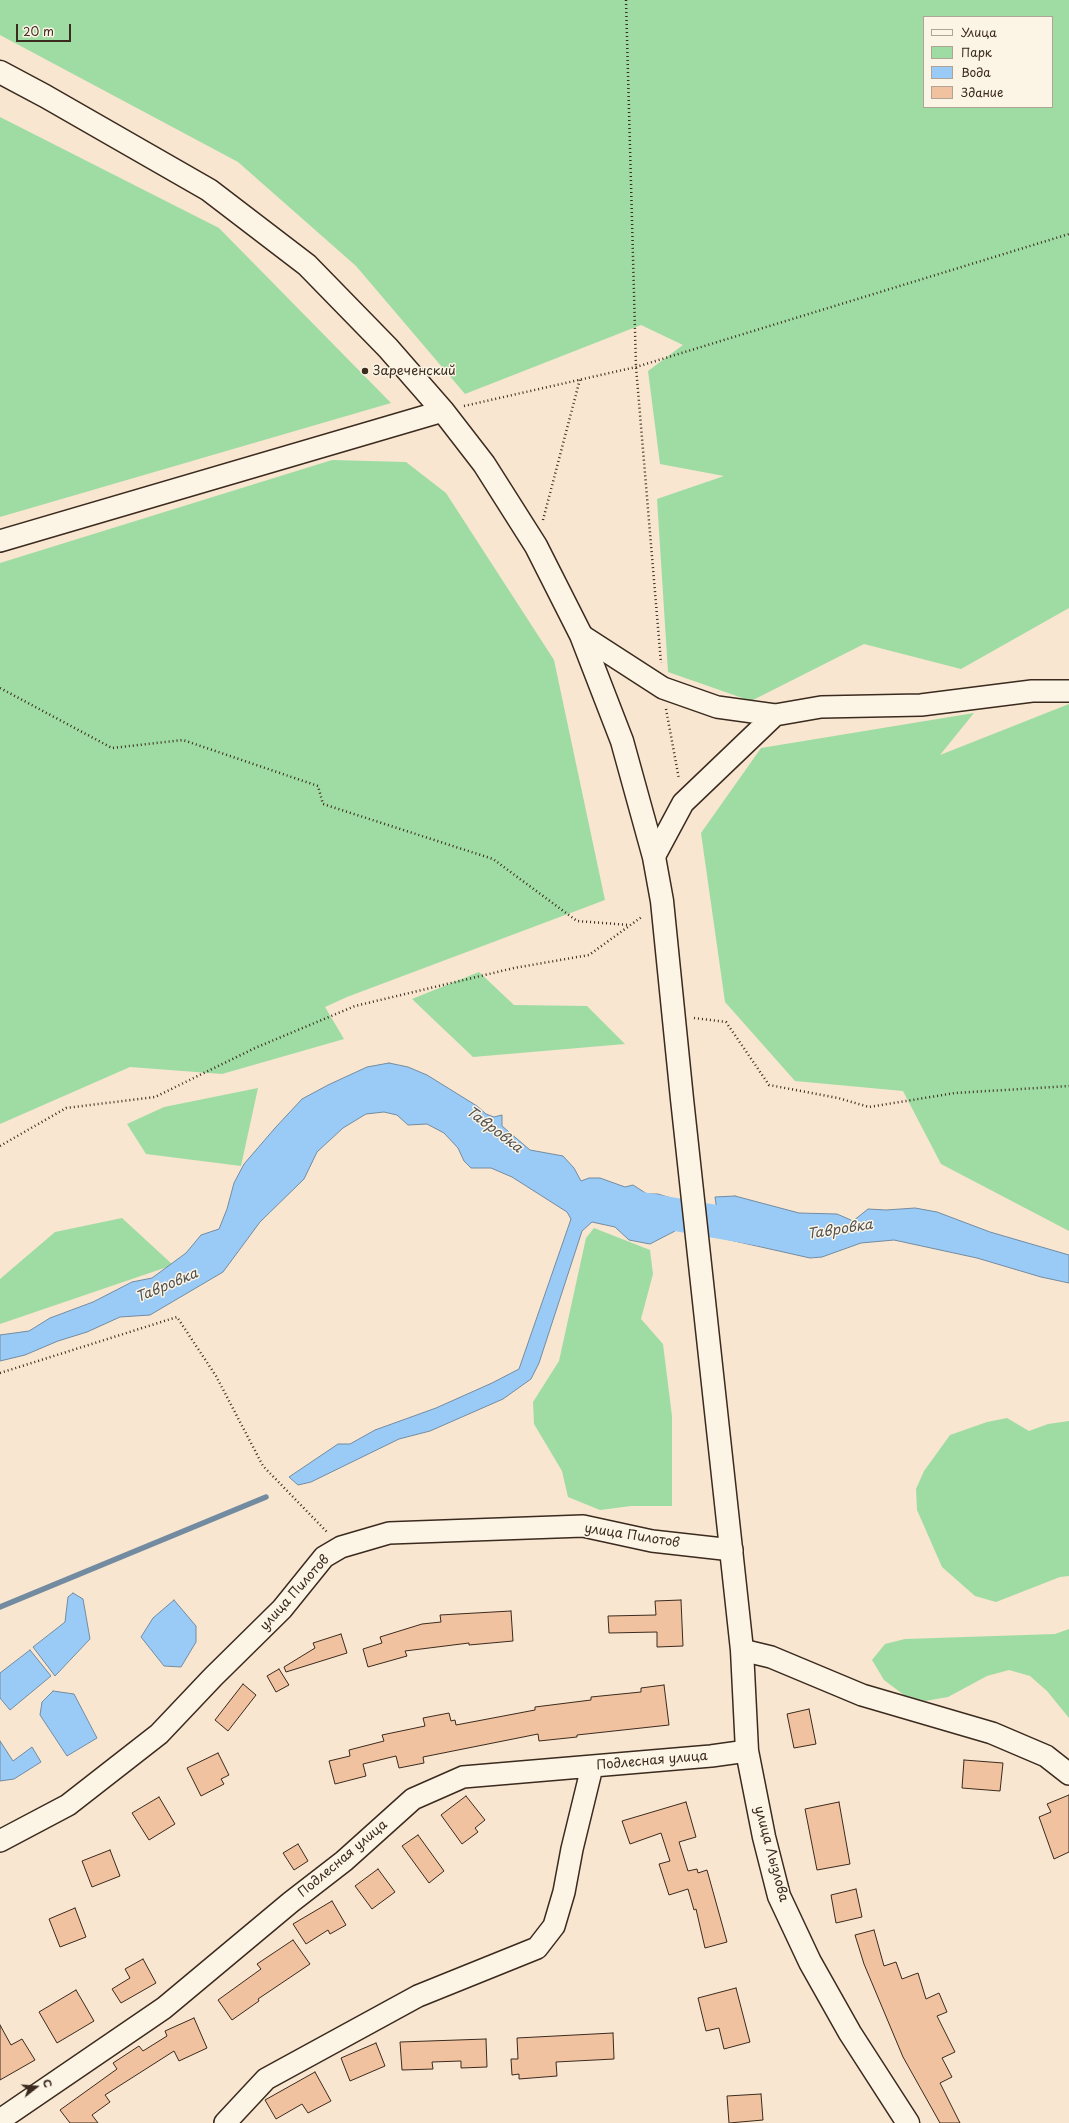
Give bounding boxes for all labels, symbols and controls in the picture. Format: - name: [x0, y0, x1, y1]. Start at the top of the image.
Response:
- scale bar: [18, 16, 73, 42]
- legend: [923, 16, 1053, 108]
- text: 20 m: [23, 22, 54, 40]
- text: Улица: [961, 23, 997, 41]
- text: Парк: [961, 43, 992, 61]
- text: Вода: [961, 63, 991, 81]
- text: Здание: [961, 83, 1003, 101]
- place label: Зареченский: [373, 363, 456, 379]
- marker: Зареченский: [360, 366, 370, 376]
- water label: Тавровка: [463, 1103, 525, 1157]
- water label: Тавровка: [806, 1217, 874, 1243]
- water label: Тавровка: [133, 1265, 201, 1307]
- street label: улица Пилотов: [583, 1521, 681, 1551]
- street label: улица Пилотов: [257, 1552, 333, 1634]
- street label: Подлесная улица: [596, 1748, 708, 1774]
- street label: улица Лызлова: [751, 1804, 791, 1904]
- street label: Подлесная улица: [295, 1817, 391, 1901]
- north arrow: [16, 2067, 56, 2107]
- text: С: [39, 2077, 57, 2090]

